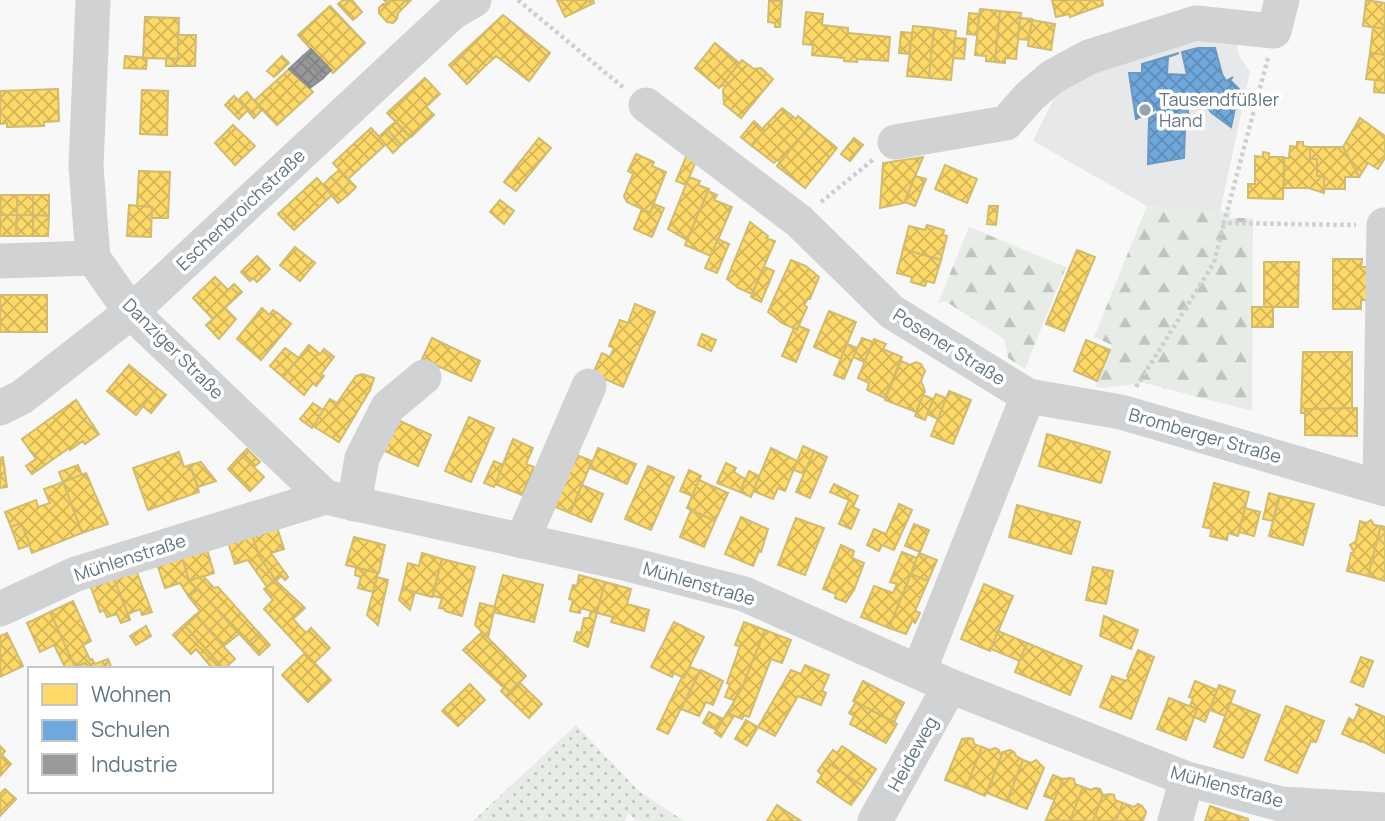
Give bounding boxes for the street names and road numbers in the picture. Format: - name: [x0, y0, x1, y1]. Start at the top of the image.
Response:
- street label: Eschenbroichstraße: [171, 143, 310, 275]
- street label: Danziger Straße: [118, 293, 229, 404]
- street label: Posener Straße: [889, 302, 1010, 390]
- street label: Bromberger Straße: [1126, 402, 1284, 468]
- street label: Mühlenstraße: [71, 528, 188, 586]
- street label: Mühlenstraße: [640, 556, 758, 611]
- street label: Heideweg: [882, 712, 943, 795]
- street label: Mühlenstraße: [1168, 759, 1286, 813]

